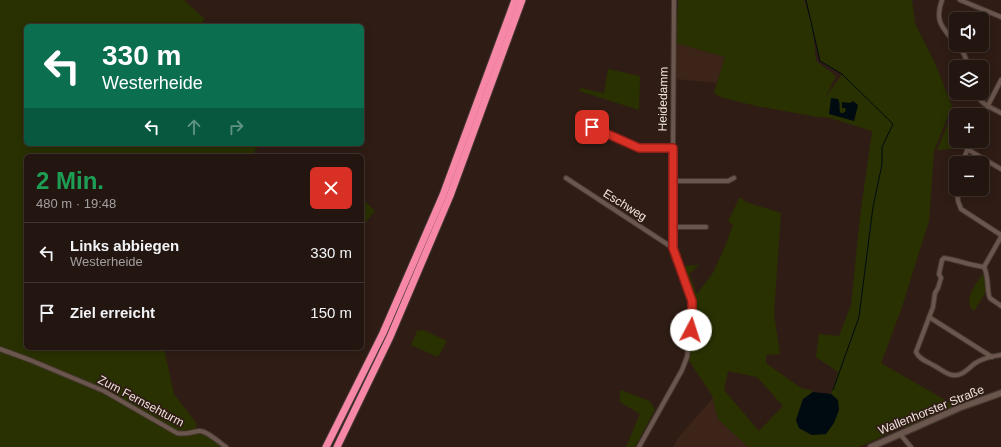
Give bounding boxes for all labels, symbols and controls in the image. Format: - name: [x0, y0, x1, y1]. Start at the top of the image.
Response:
- map controls: [949, 12, 989, 196]
- button: sound: [949, 12, 989, 52]
- icon: left: [36, 40, 88, 92]
- text: 330 m: [102, 40, 181, 71]
- button: layers: [949, 60, 989, 100]
- street label: Heidedamm: [655, 67, 671, 131]
- text: Westerheide: [102, 73, 203, 93]
- button: +: [949, 108, 989, 148]
- pin: [575, 110, 609, 144]
- icon: left: [141, 116, 163, 138]
- icon: ahead: [183, 116, 205, 138]
- icon: right: [225, 116, 247, 138]
- icon: arrive: [581, 116, 603, 138]
- button: −: [949, 156, 989, 196]
- text: 2 Min.: [36, 167, 104, 194]
- button: close: [310, 167, 352, 209]
- street label: Eschweg: [601, 186, 649, 224]
- text: 480 m · 19:48: [36, 196, 116, 211]
- text: Links abbiegen: [70, 237, 179, 254]
- icon: left: [36, 242, 58, 264]
- text: 330 m: [310, 244, 352, 261]
- text: Westerheide: [70, 254, 143, 269]
- icon: arrive: [36, 302, 58, 324]
- text: Ziel erreicht: [70, 304, 155, 321]
- text: 150 m: [310, 304, 352, 321]
- position arrow: [670, 309, 712, 351]
- street label: Zum Fernsehturm: [96, 372, 186, 430]
- street label: Wallenhorster Straße: [876, 382, 986, 438]

